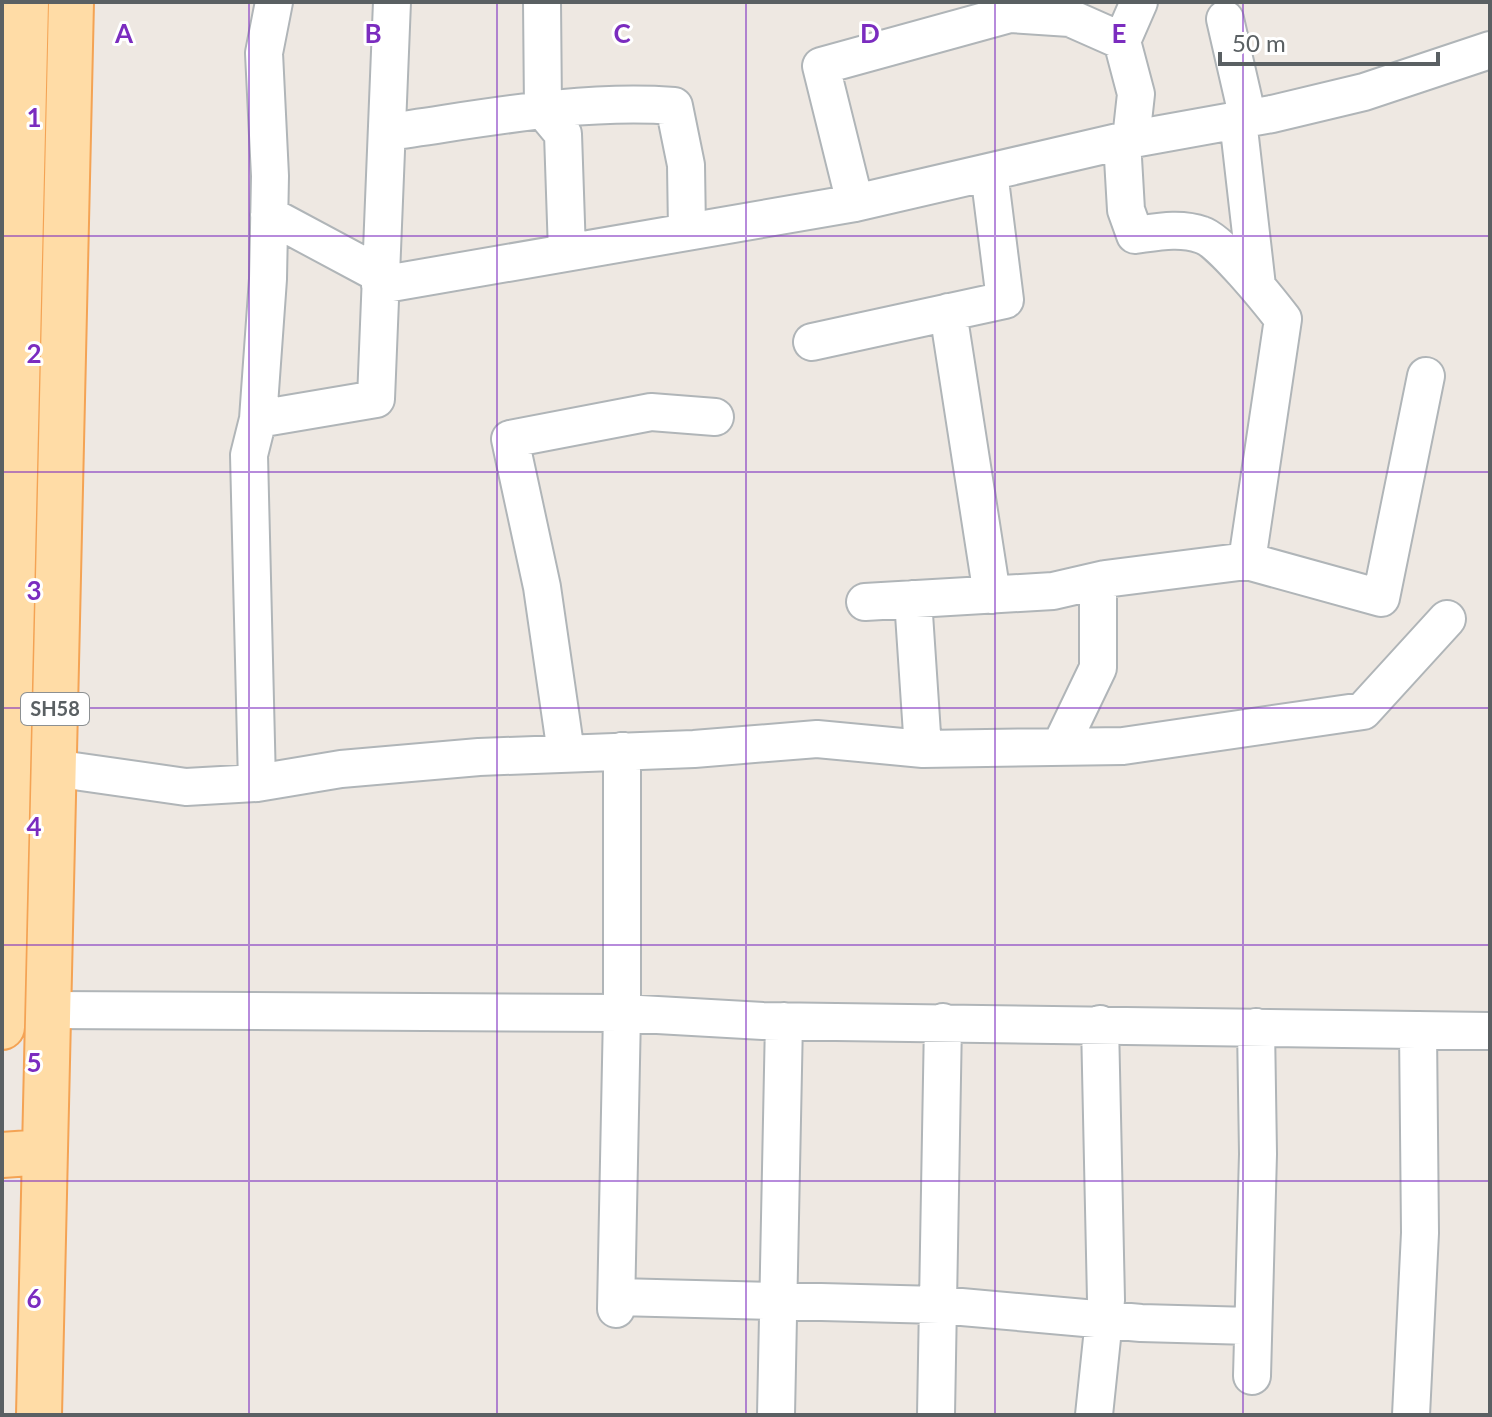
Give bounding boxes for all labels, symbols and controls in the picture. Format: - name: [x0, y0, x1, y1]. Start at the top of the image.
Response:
- scale bar: [1220, 16, 1438, 66]
- text: A: [114, 17, 134, 49]
- text: B: [364, 17, 382, 49]
- text: C: [613, 17, 631, 49]
- text: D: [860, 17, 880, 49]
- text: E: [1112, 17, 1126, 49]
- text: 50 m: [1232, 28, 1286, 57]
- text: 1: [26, 101, 42, 133]
- text: 2: [26, 337, 42, 369]
- text: 3: [26, 574, 42, 606]
- road number: SH58: [21, 693, 89, 725]
- text: 4: [26, 810, 42, 842]
- text: 5: [26, 1046, 42, 1078]
- text: 6: [26, 1282, 42, 1314]

